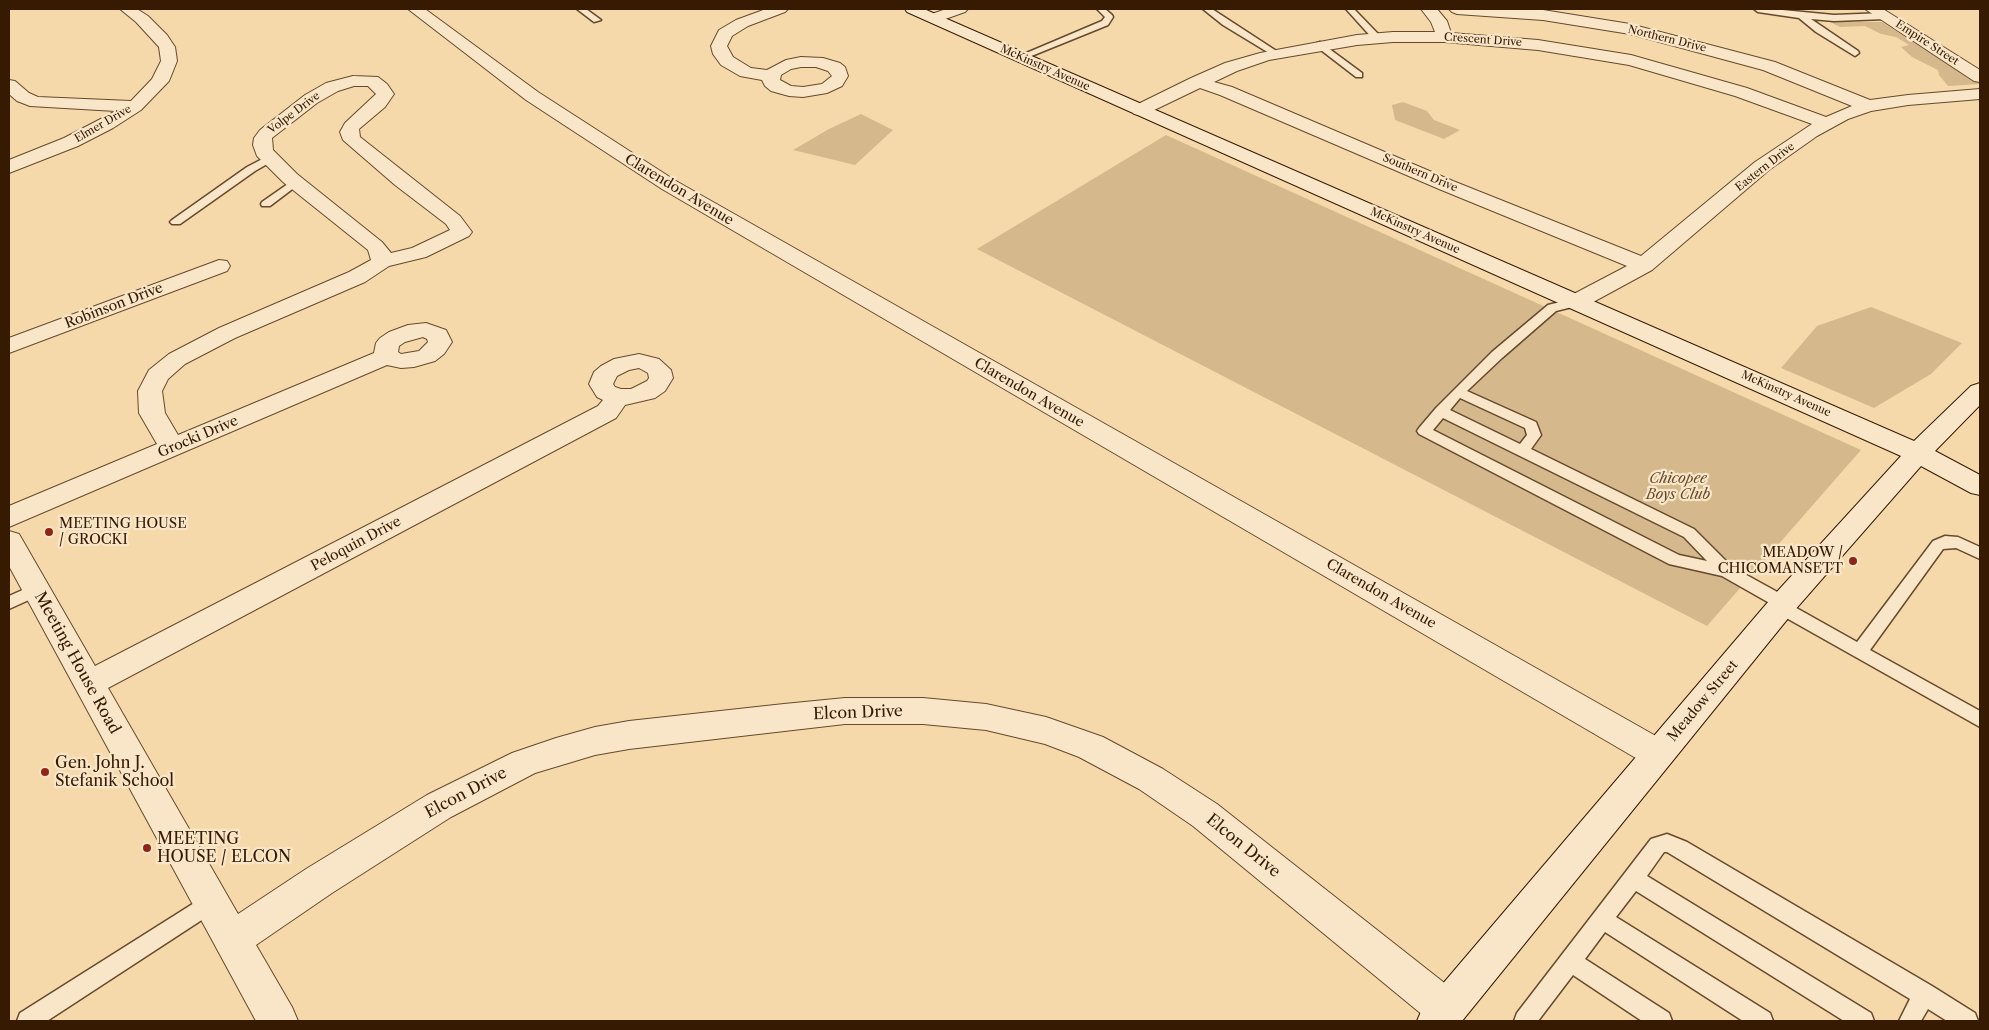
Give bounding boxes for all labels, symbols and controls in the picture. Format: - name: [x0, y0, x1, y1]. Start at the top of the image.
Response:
- street label: Empire Street: [1893, 18, 1961, 68]
- street label: Northern Drive: [1627, 23, 1707, 55]
- street label: Crescent Drive: [1444, 31, 1522, 49]
- street label: McKinstry Avenue: [998, 42, 1092, 94]
- street label: Volpe Drive: [265, 89, 323, 137]
- street label: Elmer Drive: [72, 102, 134, 146]
- street label: Eastern Drive: [1733, 140, 1797, 194]
- street label: Clarendon Avenue: [622, 151, 736, 229]
- street label: Southern Drive: [1381, 151, 1459, 195]
- street label: McKinstry Avenue: [1368, 205, 1462, 257]
- street label: Robinson Drive: [63, 280, 165, 332]
- street label: Clarendon Avenue: [971, 355, 1087, 431]
- street label: McKinstry Avenue: [1739, 368, 1833, 420]
- street label: Grocki Drive: [155, 413, 241, 461]
- park label: Chicopee Boys Club: [1646, 471, 1710, 504]
- street label: Peloquin Drive: [308, 513, 404, 575]
- place label: MEETING HOUSE / GROCKI: [59, 516, 187, 548]
- marker: MEETING HOUSE / GROCKI: [43, 526, 55, 538]
- place label: MEADOW / CHICOMANSETT: [1718, 545, 1843, 578]
- marker: MEADOW / CHICOMANSETT: [1847, 555, 1859, 567]
- street label: Clarendon Avenue: [1323, 556, 1439, 632]
- street label: Meeting House Road: [30, 589, 124, 737]
- street label: Meadow Street: [1664, 657, 1742, 745]
- street label: Elcon Drive: [813, 702, 903, 724]
- place label: Gen. John J. Stefanik School: [55, 753, 174, 791]
- street label: Elcon Drive: [422, 763, 510, 823]
- marker: Gen. John J. Stefanik School: [39, 766, 51, 778]
- street label: Elcon Drive: [1202, 810, 1284, 882]
- place label: MEETING HOUSE / ELCON: [157, 829, 291, 867]
- marker: MEETING HOUSE / ELCON: [141, 842, 153, 854]

